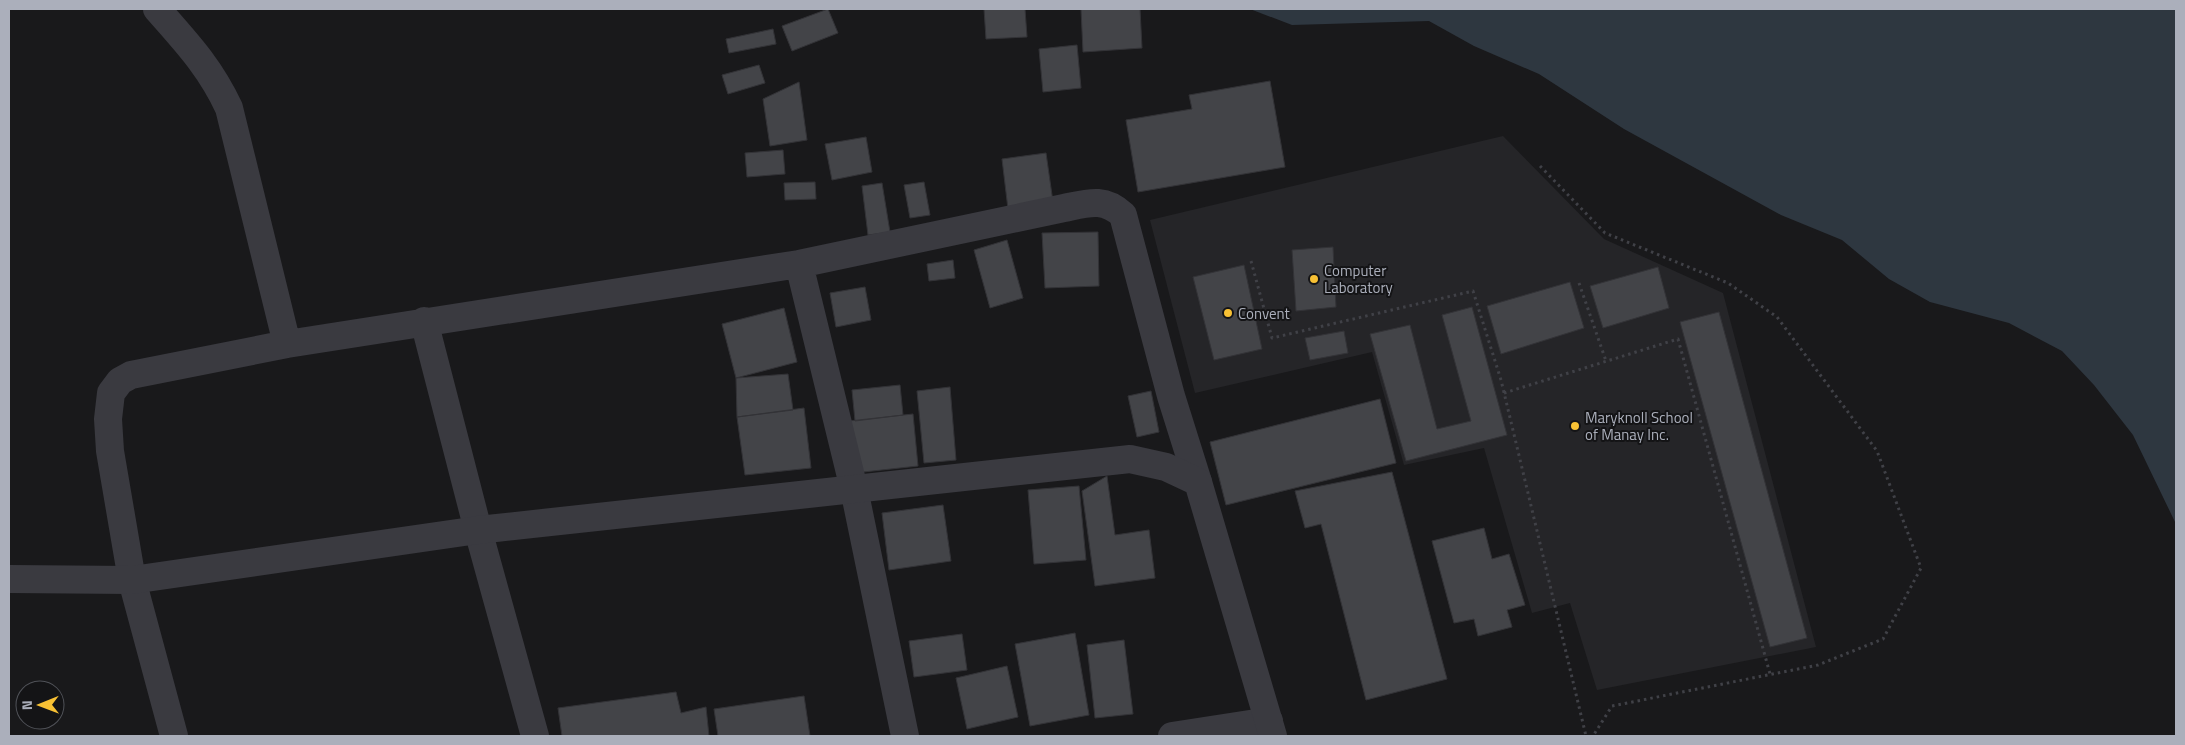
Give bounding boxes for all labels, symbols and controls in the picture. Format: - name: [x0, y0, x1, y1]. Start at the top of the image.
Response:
- place label: Computer Laboratory: [1324, 259, 1393, 299]
- marker: Computer Laboratory: [1308, 273, 1320, 285]
- place label: Convent: [1238, 302, 1291, 325]
- marker: Convent: [1222, 307, 1234, 319]
- place label: Maryknoll School of Manay Inc.: [1585, 406, 1693, 446]
- marker: Maryknoll School of Manay Inc.: [1569, 420, 1581, 432]
- north arrow: [15, 680, 65, 730]
- text: N: [16, 700, 37, 710]

